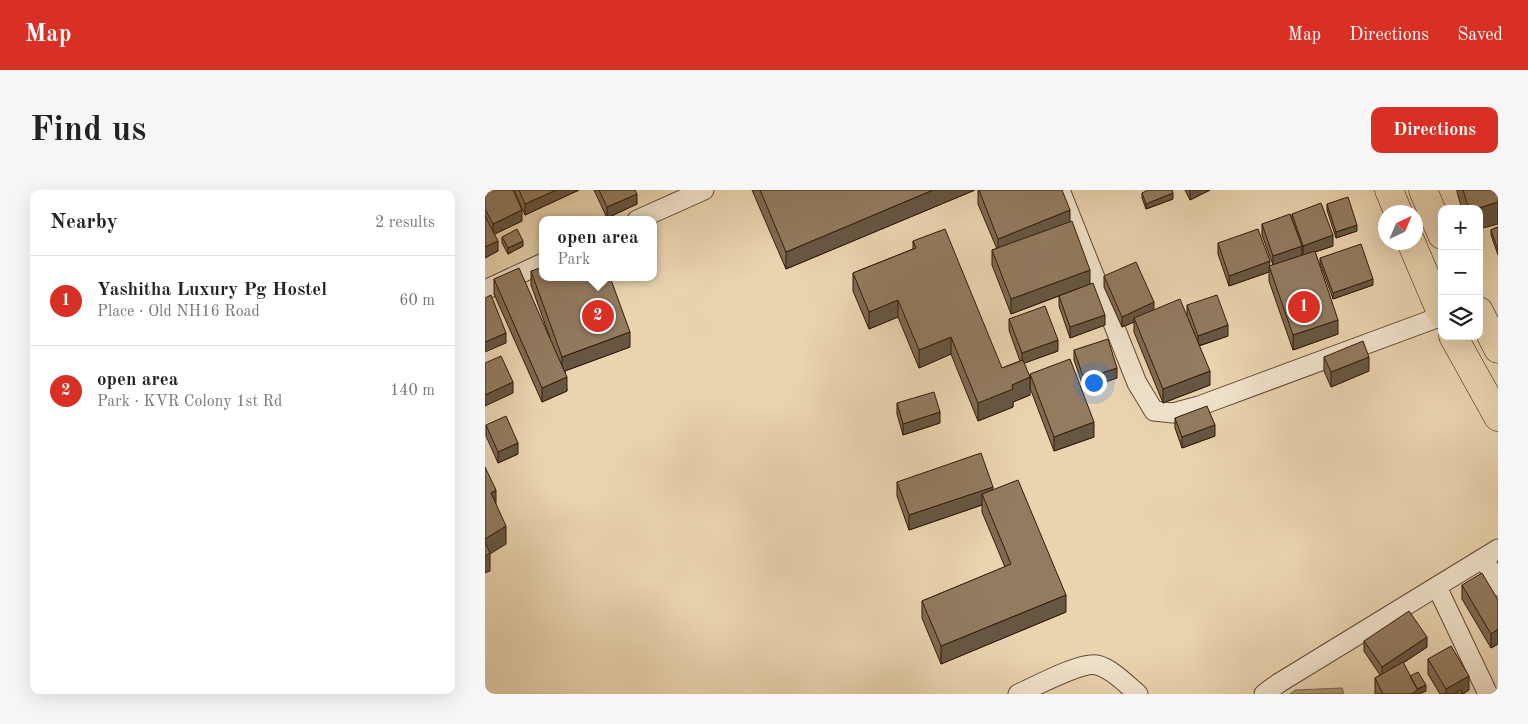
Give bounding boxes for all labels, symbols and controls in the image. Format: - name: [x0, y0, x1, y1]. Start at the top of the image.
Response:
- text: Map: [25, 23, 72, 47]
- text: Map: [1288, 26, 1321, 44]
- text: Directions: [1349, 26, 1429, 44]
- text: Saved: [1457, 26, 1503, 44]
- button: Directions: [1371, 107, 1498, 153]
- text: Find us: [30, 113, 146, 148]
- north arrow: [1378, 205, 1423, 250]
- map controls: [1438, 205, 1483, 340]
- button: +: [1438, 205, 1483, 250]
- text: Nearby: [50, 212, 118, 233]
- text: 2 results: [375, 215, 435, 231]
- popup: [539, 216, 657, 281]
- text: open area: [557, 229, 639, 248]
- button: −: [1438, 250, 1483, 295]
- text: Park: [557, 252, 590, 268]
- text: Yashitha Luxury Pg Hostel: [97, 281, 327, 300]
- pin: 1: [1288, 288, 1320, 326]
- text: 1: [61, 293, 71, 309]
- text: 60 m: [399, 293, 435, 309]
- button: layers: [1438, 295, 1483, 340]
- pin: 2: [582, 297, 614, 335]
- text: Place · Old NH16 Road: [97, 304, 260, 320]
- your location: [1081, 370, 1107, 396]
- text: open area: [97, 371, 178, 390]
- text: 2: [61, 383, 71, 399]
- text: 140 m: [390, 383, 435, 399]
- text: Park · KVR Colony 1st Rd: [97, 394, 282, 410]

